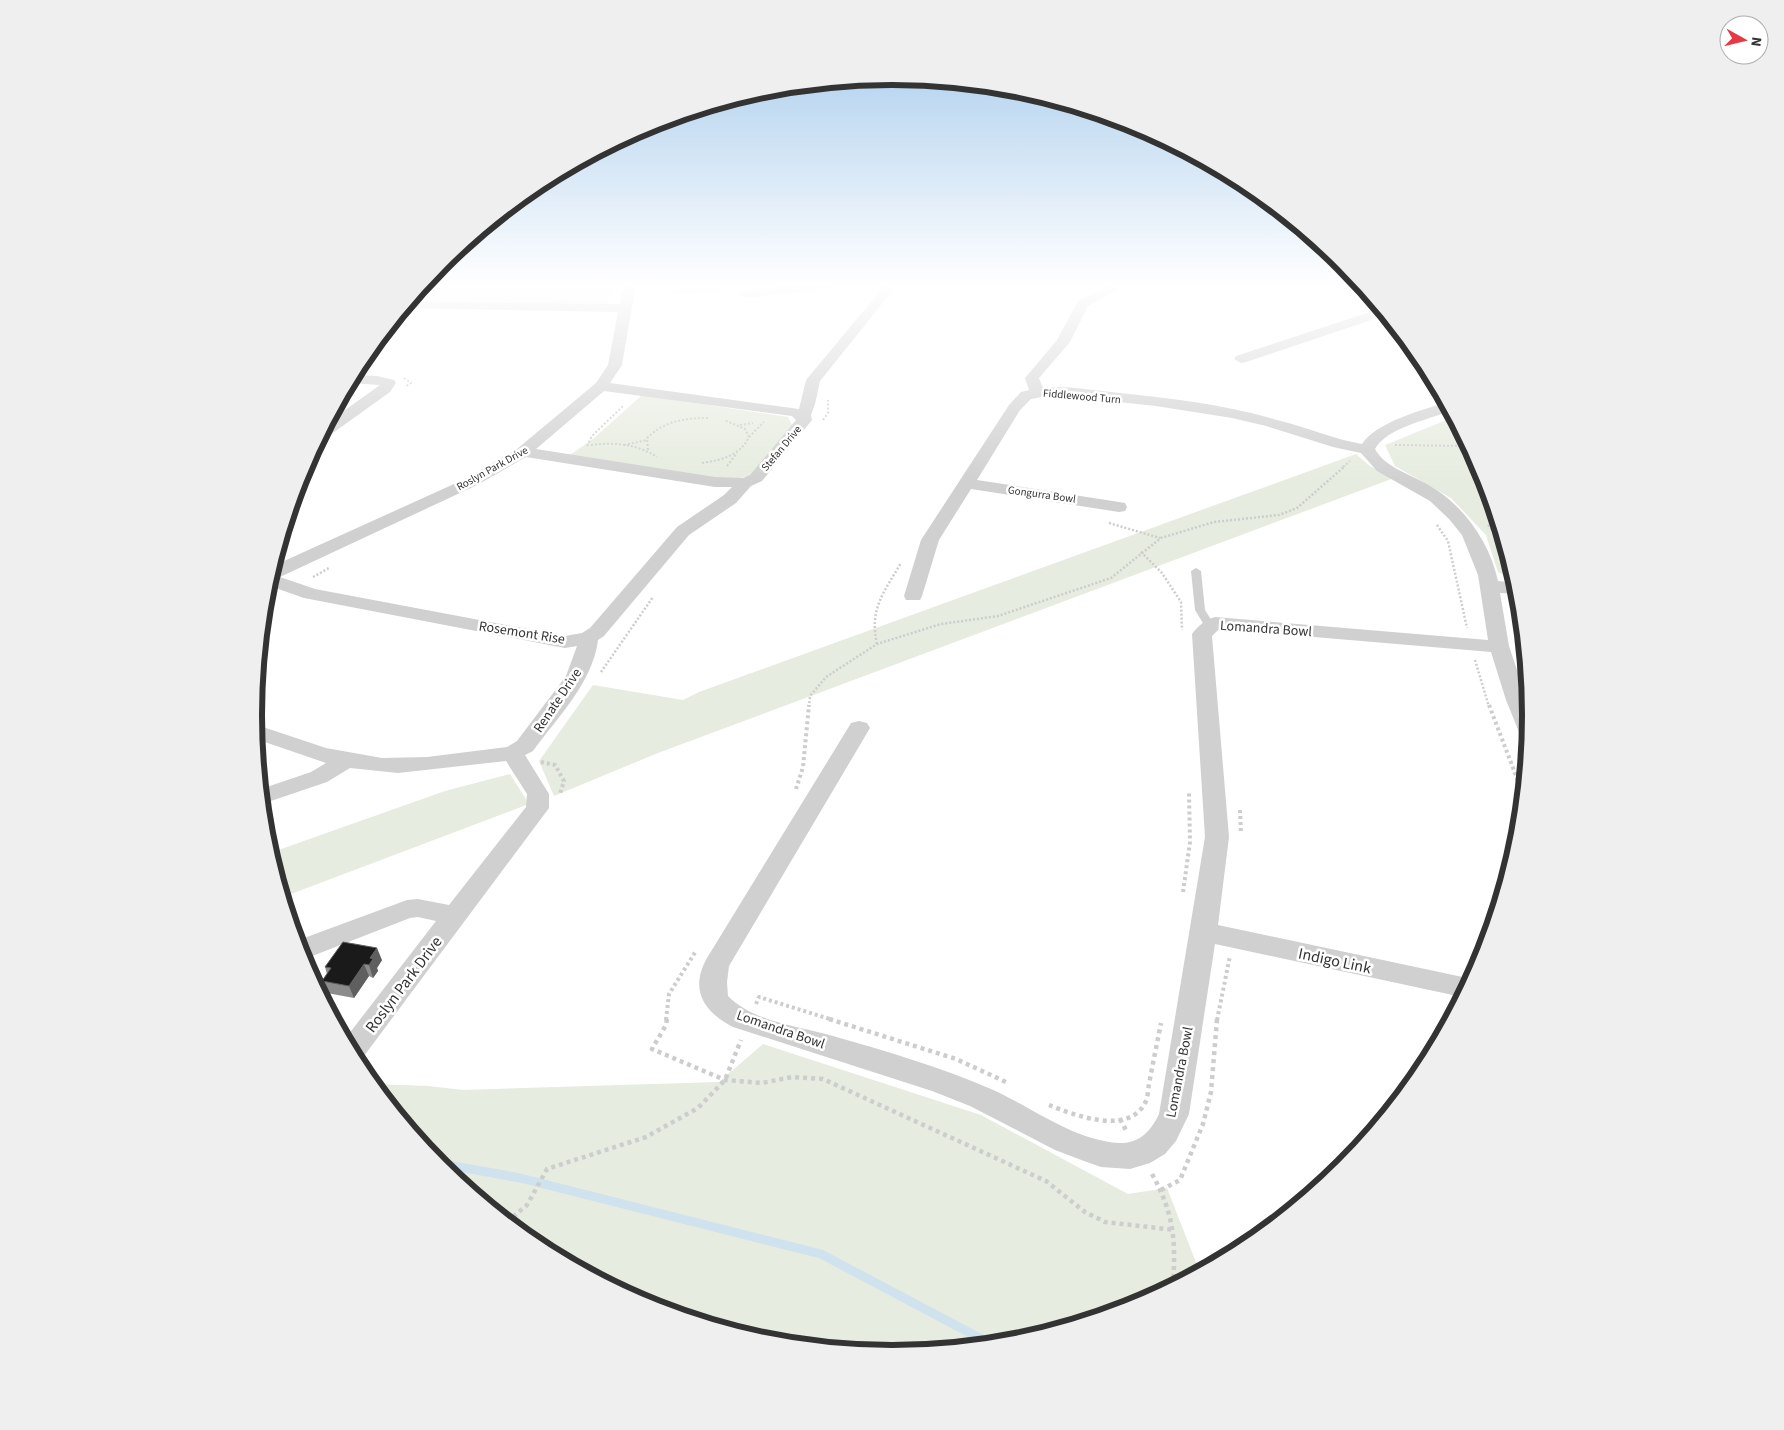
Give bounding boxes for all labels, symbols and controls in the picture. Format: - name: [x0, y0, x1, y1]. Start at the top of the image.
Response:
- north arrow: [1719, 15, 1769, 65]
- text: N: [1745, 36, 1766, 48]
- street label: Fiddlewood Turn: [1042, 386, 1121, 407]
- street label: Stefan Drive: [758, 422, 805, 474]
- street label: Roslyn Park Drive: [454, 442, 531, 494]
- street label: Gongurra Bowl: [1007, 482, 1077, 507]
- street label: Rosemont Rise: [477, 616, 566, 650]
- street label: Lomandra Bowl: [1219, 616, 1313, 642]
- street label: Renate Drive: [529, 664, 587, 737]
- street label: Roslyn Park Drive: [360, 932, 447, 1037]
- street label: Indigo Link: [1296, 943, 1373, 979]
- street label: Lomandra Bowl: [734, 1005, 828, 1055]
- street label: Lomandra Bowl: [1161, 1025, 1199, 1119]

